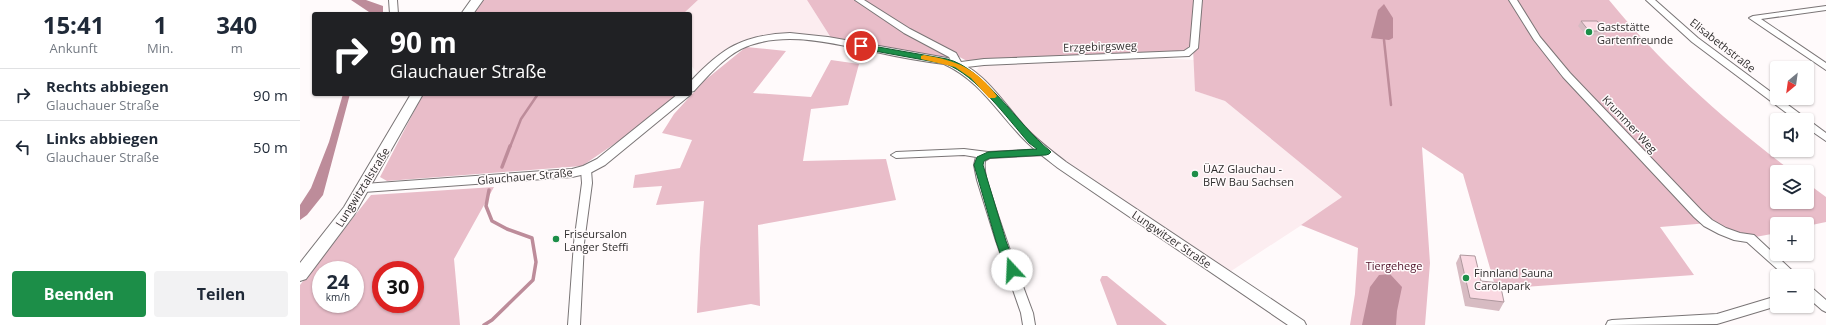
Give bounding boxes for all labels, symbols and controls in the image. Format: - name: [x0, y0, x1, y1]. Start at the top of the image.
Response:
- text: 15:41: [43, 8, 104, 41]
- text: 1: [153, 8, 167, 41]
- text: 340: [216, 8, 257, 41]
- street label: Elisabethstraße: [1687, 15, 1759, 75]
- place label: Gaststätte Gartenfreunde: [1597, 19, 1673, 47]
- text: 90 m: [390, 23, 457, 61]
- marker: Gaststätte Gartenfreunde: [1584, 27, 1594, 37]
- icon: right: [324, 28, 376, 80]
- pin: [844, 29, 878, 63]
- icon: arrive: [850, 35, 872, 57]
- street label: Erzgebirgsweg: [1063, 37, 1137, 55]
- text: Ankunft: [50, 39, 98, 57]
- text: Min.: [147, 39, 173, 57]
- text: m: [231, 39, 243, 57]
- text: Glauchauer Straße: [390, 59, 546, 83]
- north arrow: [1770, 61, 1814, 105]
- map controls: [1770, 61, 1814, 313]
- text: Rechts abbiegen: [46, 76, 169, 96]
- icon: right: [12, 84, 34, 106]
- text: 90 m: [253, 85, 288, 105]
- street label: Krummer Weg: [1599, 92, 1661, 156]
- text: Glauchauer Straße: [46, 96, 159, 114]
- button: sound: [1770, 113, 1814, 157]
- text: Links abbiegen: [46, 128, 158, 148]
- icon: left: [12, 136, 34, 158]
- text: 50 m: [253, 137, 288, 157]
- street label: Lungwitztalstraße: [331, 144, 393, 230]
- text: Glauchauer Straße: [46, 148, 159, 166]
- place label: ÜAZ Glauchau - BFW Bau Sachsen: [1203, 161, 1294, 189]
- street label: Glauchauer Straße: [477, 164, 573, 188]
- button: layers: [1770, 165, 1814, 209]
- marker: ÜAZ Glauchau - BFW Bau Sachsen: [1190, 169, 1200, 179]
- street label: Lungwitzer Straße: [1129, 207, 1215, 271]
- button: +: [1770, 217, 1814, 261]
- place label: Friseursalon Langer Steffi: [564, 226, 628, 254]
- marker: Friseursalon Langer Steffi: [551, 234, 561, 244]
- position arrow: [991, 249, 1033, 291]
- park label: Tiergehege: [1366, 258, 1422, 273]
- speed limit sign: 30: [372, 261, 424, 313]
- place label: Finnland Sauna Carolapark: [1474, 265, 1553, 293]
- text: 24: [327, 268, 349, 295]
- button: −: [1770, 269, 1814, 313]
- button: Beenden: [12, 271, 146, 317]
- button: Teilen: [154, 271, 288, 317]
- marker: Finnland Sauna Carolapark: [1461, 273, 1471, 283]
- text: km/h: [326, 290, 350, 304]

